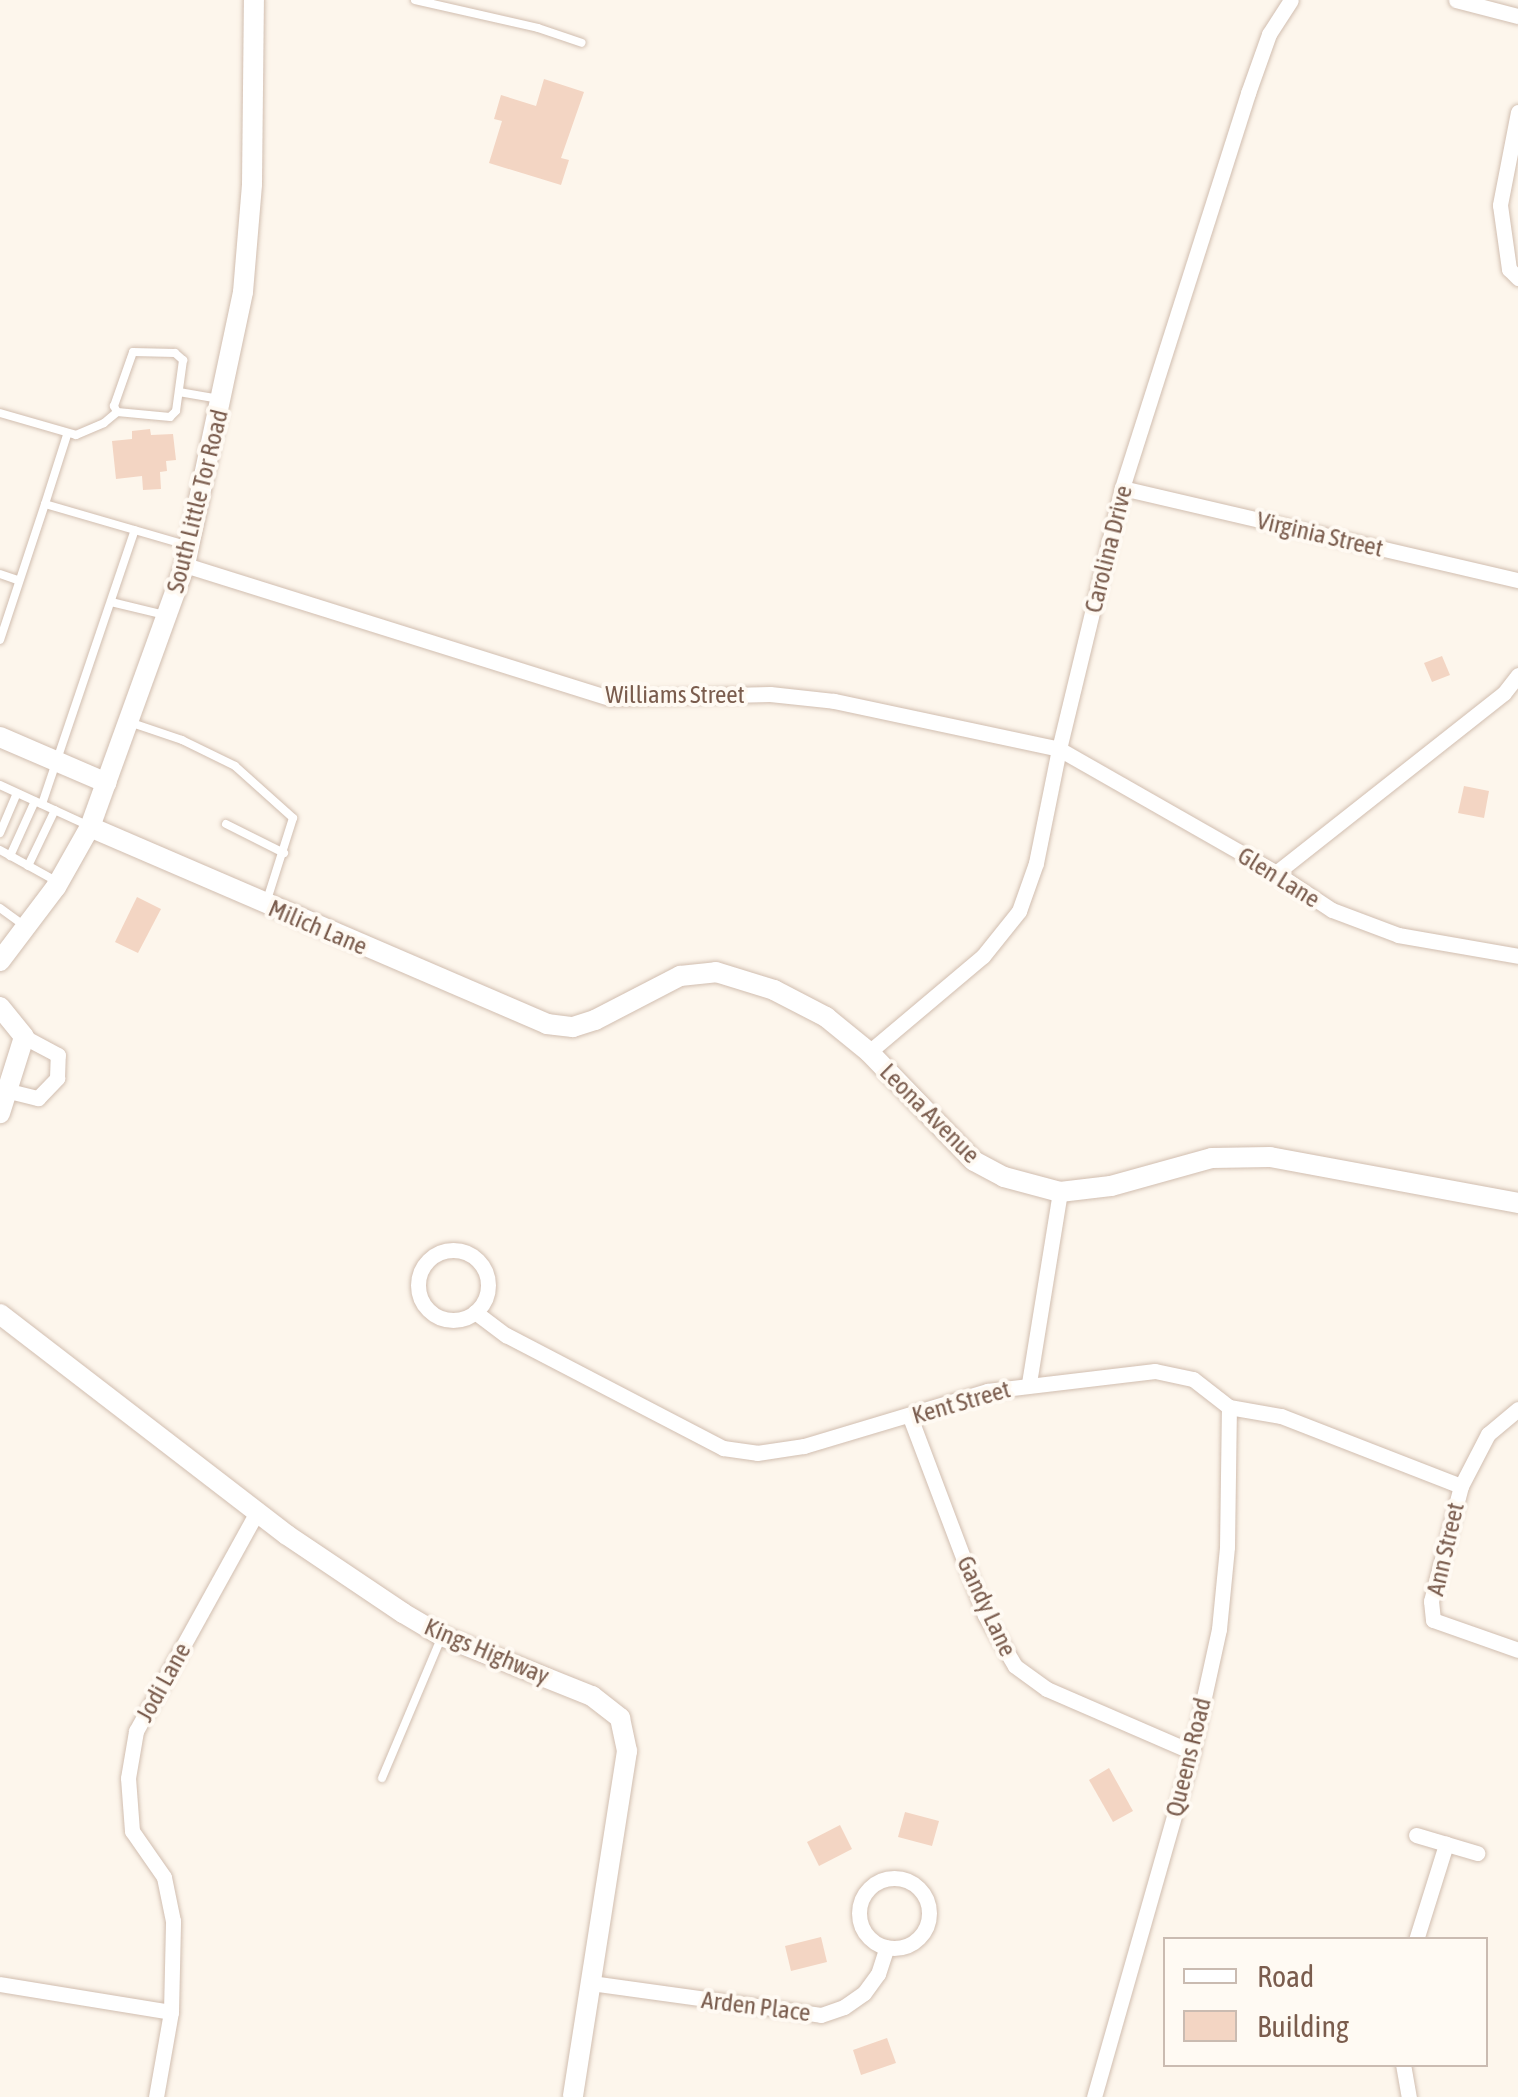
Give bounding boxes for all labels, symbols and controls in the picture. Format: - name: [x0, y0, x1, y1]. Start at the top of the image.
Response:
- street label: South Little Tor Road: [160, 406, 234, 596]
- street label: Carolina Drive: [1078, 482, 1138, 616]
- street label: Virginia Street: [1254, 505, 1386, 563]
- street label: Williams Street: [605, 679, 745, 709]
- street label: Glen Lane: [1232, 840, 1326, 914]
- street label: Milich Lane: [264, 893, 372, 961]
- street label: Leona Avenue: [874, 1057, 986, 1169]
- street label: Kent Street: [908, 1374, 1014, 1430]
- street label: Ann Street: [1420, 1499, 1470, 1599]
- street label: Gandy Lane: [951, 1551, 1023, 1661]
- street label: Kings Highway: [420, 1611, 554, 1691]
- street label: Jodi Lane: [129, 1637, 197, 1727]
- street label: Queens Road: [1159, 1694, 1217, 1820]
- legend: [1163, 1937, 1488, 2067]
- text: Road: [1257, 1959, 1314, 1993]
- street label: Arden Place: [700, 1984, 812, 2028]
- text: Building: [1257, 2009, 1349, 2043]

